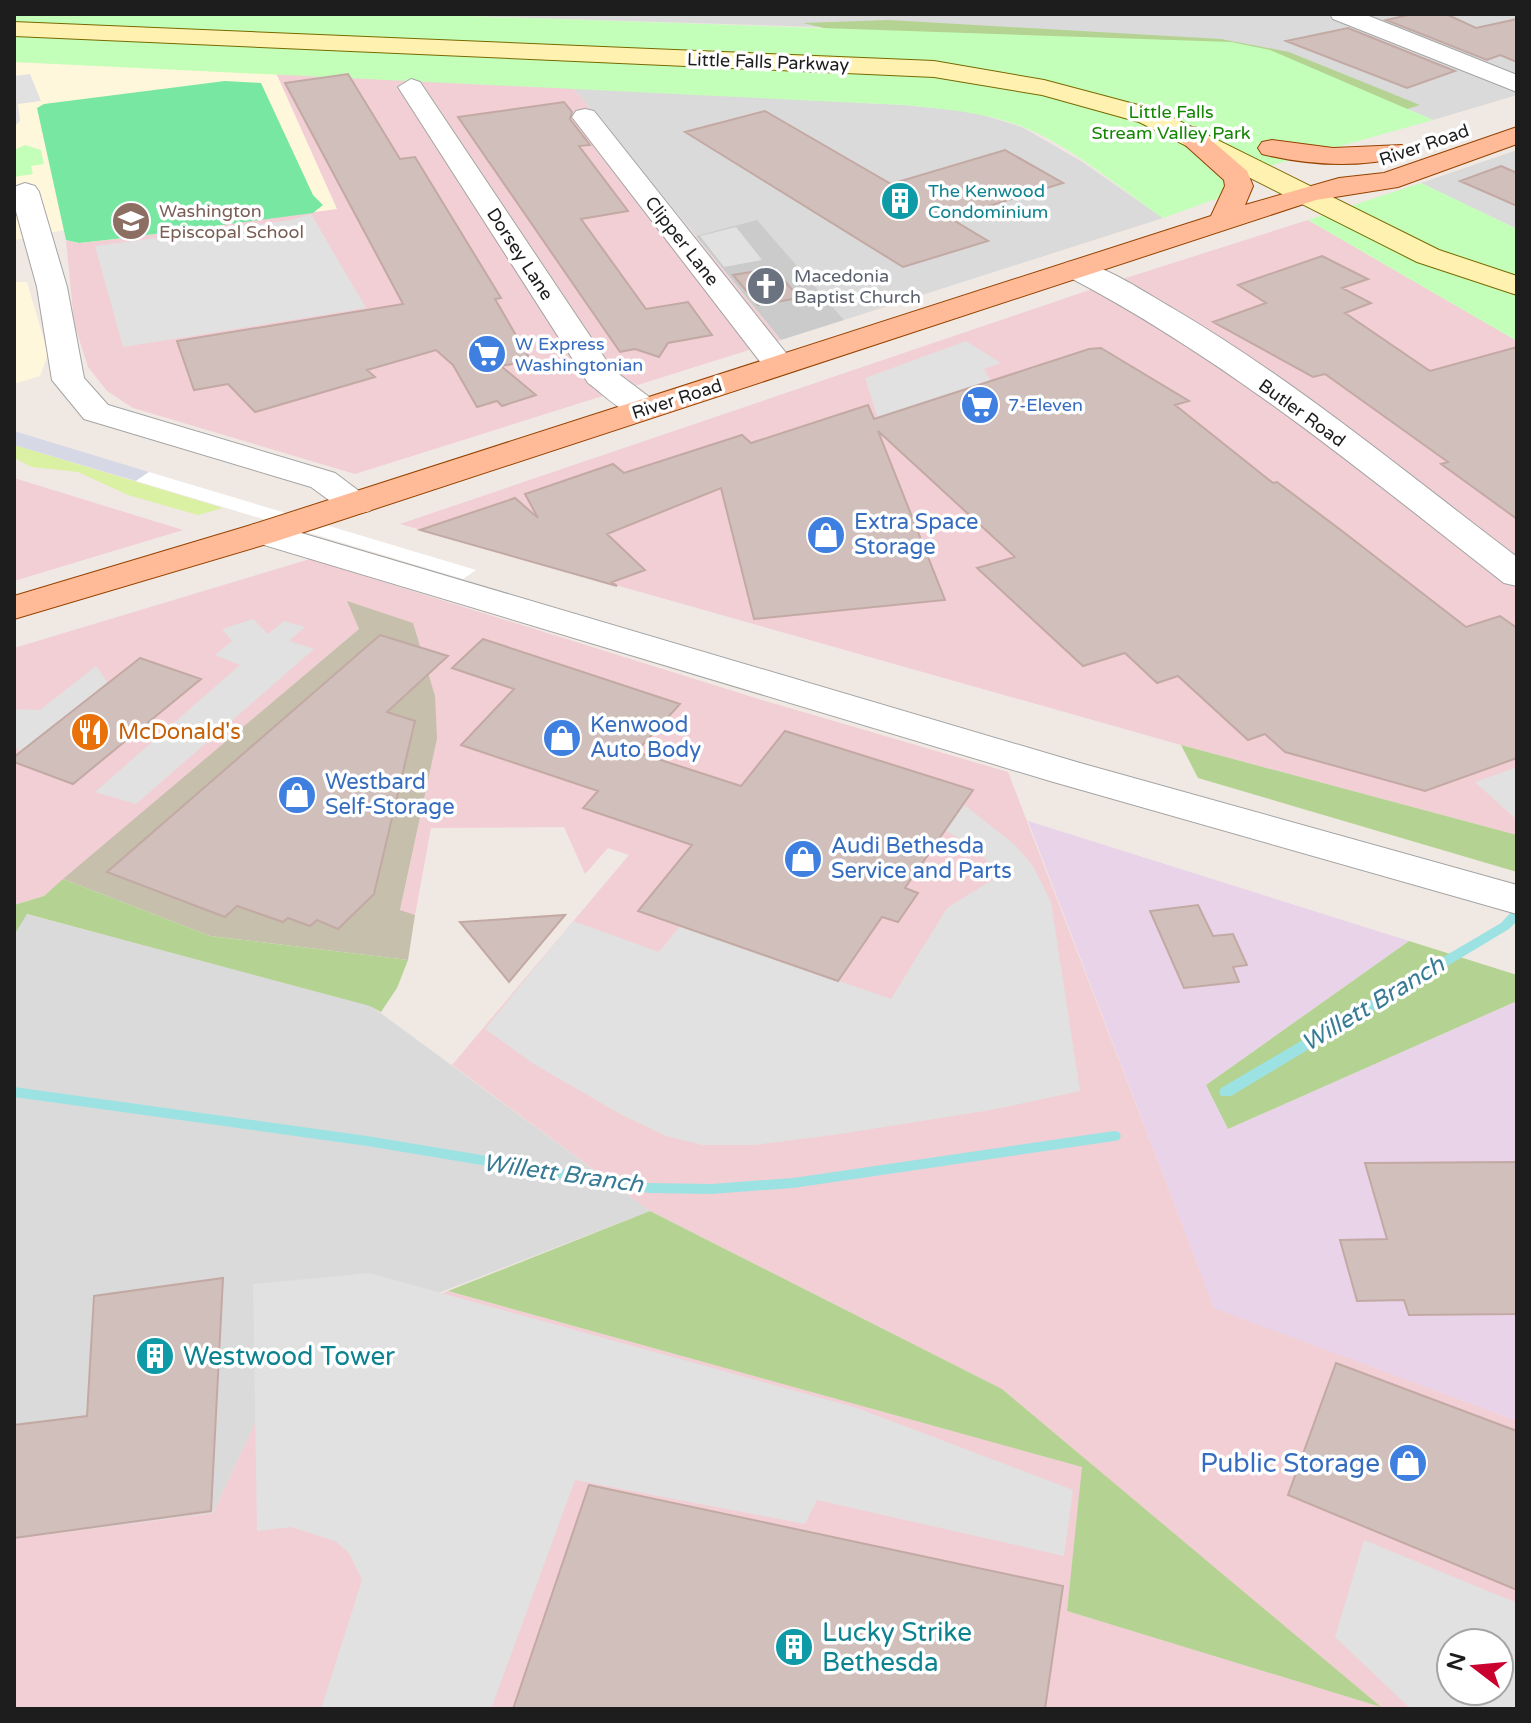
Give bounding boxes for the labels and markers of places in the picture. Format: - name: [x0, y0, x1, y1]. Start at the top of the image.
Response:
- building icon: The Kenwood Condominium: [879, 180, 921, 222]
- place label: The Kenwood Condominium: [928, 180, 1048, 223]
- school or university icon: Washington Episcopal School: [110, 200, 152, 242]
- place label: Washington Episcopal School: [159, 200, 304, 243]
- church icon: Macedonia Baptist Church: [745, 265, 787, 307]
- place label: Macedonia Baptist Church: [794, 265, 921, 308]
- supermarket icon: W Express Washingtonian: [466, 333, 508, 375]
- place label: W Express Washingtonian: [515, 333, 643, 376]
- supermarket icon: 7-Eleven: [959, 384, 1001, 426]
- place label: 7-Eleven: [1008, 394, 1083, 416]
- place label: Extra Space Storage: [854, 509, 979, 560]
- shop icon: Extra Space Storage: [805, 514, 847, 556]
- restaurant icon: McDonald's: [69, 711, 111, 753]
- place label: Kenwood Auto Body: [590, 712, 701, 763]
- shop icon: Kenwood Auto Body: [541, 717, 583, 759]
- place label: McDonald's: [118, 719, 241, 745]
- place label: Westbard Self-Storage: [325, 769, 455, 820]
- shop icon: Westbard Self-Storage: [276, 774, 318, 816]
- place label: Audi Bethesda Service and Parts: [831, 833, 1012, 884]
- shop icon: Audi Bethesda Service and Parts: [782, 838, 824, 880]
- building icon: Westwood Tower: [134, 1335, 176, 1377]
- place label: Westwood Tower: [183, 1341, 395, 1372]
- shop icon: Public Storage: [1387, 1442, 1429, 1484]
- place label: Public Storage: [1200, 1448, 1380, 1479]
- place label: Lucky Strike Bethesda: [822, 1617, 972, 1678]
- building icon: Lucky Strike Bethesda: [773, 1626, 815, 1668]

